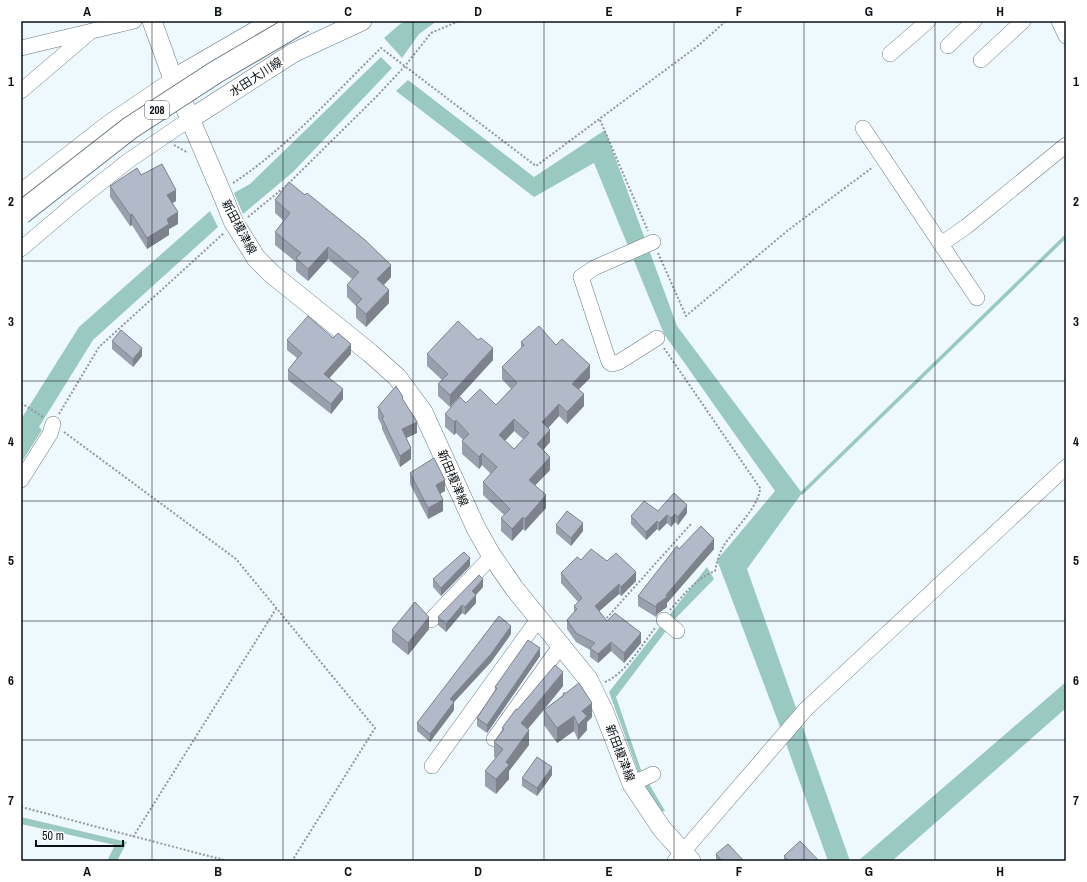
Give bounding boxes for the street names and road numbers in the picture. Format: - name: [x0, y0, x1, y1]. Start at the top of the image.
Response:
- street label: 水田大川線: [226, 54, 286, 100]
- road number: 208: [145, 101, 169, 119]
- street label: 新田榎津線: [218, 197, 260, 257]
- street label: 新田榎津線: [434, 447, 472, 509]
- street label: 新田榎津線: [602, 722, 638, 784]

